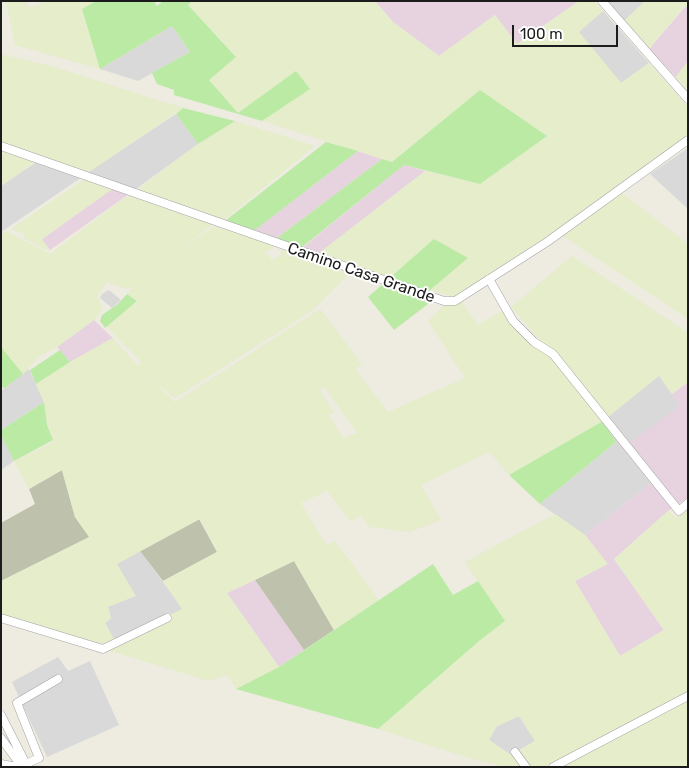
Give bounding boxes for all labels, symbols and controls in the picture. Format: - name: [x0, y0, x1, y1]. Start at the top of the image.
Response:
- scale bar: [514, 15, 620, 47]
- text: 100 m: [520, 25, 562, 43]
- street label: Camino Casa Grande: [285, 239, 437, 307]

